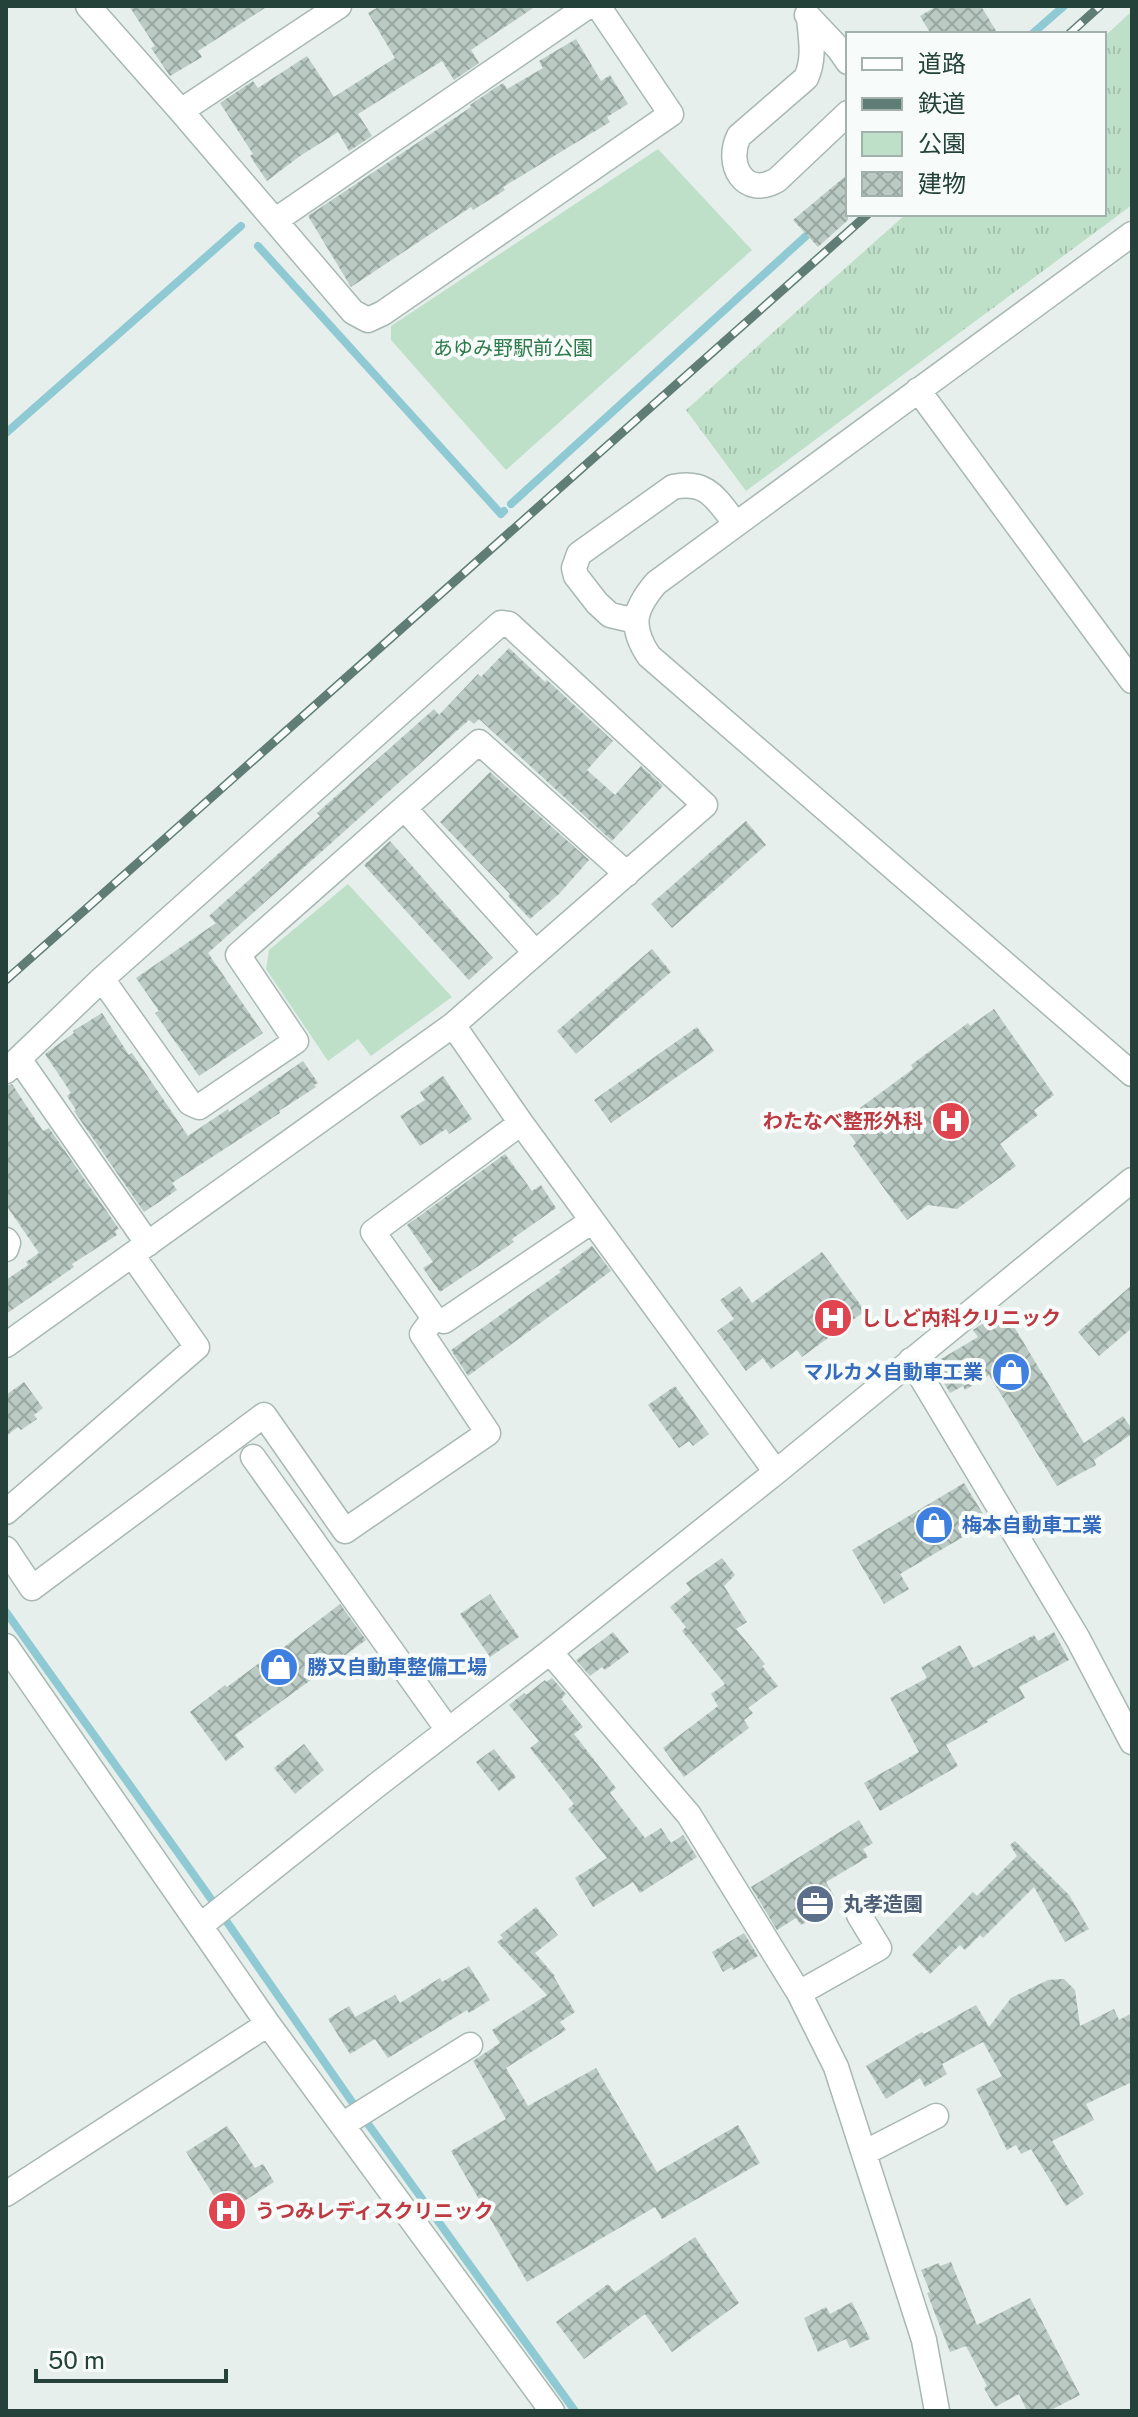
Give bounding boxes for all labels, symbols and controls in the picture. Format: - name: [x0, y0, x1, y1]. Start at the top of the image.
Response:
- legend: [846, 32, 1106, 216]
- text: 道路: [918, 49, 966, 77]
- text: 鉄道: [918, 89, 966, 117]
- text: 公園: [918, 129, 966, 157]
- text: 建物: [918, 169, 966, 197]
- park label: あゆみ野駅前公園: [433, 336, 593, 360]
- hospital icon: わたなべ整形外科: [930, 1100, 972, 1142]
- place label: わたなべ整形外科: [763, 1109, 923, 1133]
- hospital icon: ししど内科クリニック: [812, 1297, 854, 1339]
- place label: ししど内科クリニック: [861, 1306, 1061, 1330]
- shop icon: マルカメ自動車工業: [990, 1351, 1032, 1393]
- place label: マルカメ自動車工業: [804, 1360, 983, 1384]
- shop icon: 梅本自動車工業: [913, 1504, 955, 1546]
- place label: 梅本自動車工業: [962, 1513, 1102, 1537]
- shop icon: 勝又自動車整備工場: [258, 1646, 300, 1688]
- place label: 勝又自動車整備工場: [307, 1655, 487, 1679]
- office icon: 丸孝造園: [794, 1883, 836, 1925]
- place label: 丸孝造園: [843, 1892, 923, 1916]
- hospital icon: うつみレディスクリニック: [206, 2190, 248, 2232]
- place label: うつみレディスクリニック: [255, 2199, 494, 2223]
- scale bar: [36, 2333, 226, 2383]
- text: 50 m: [48, 2346, 105, 2374]

